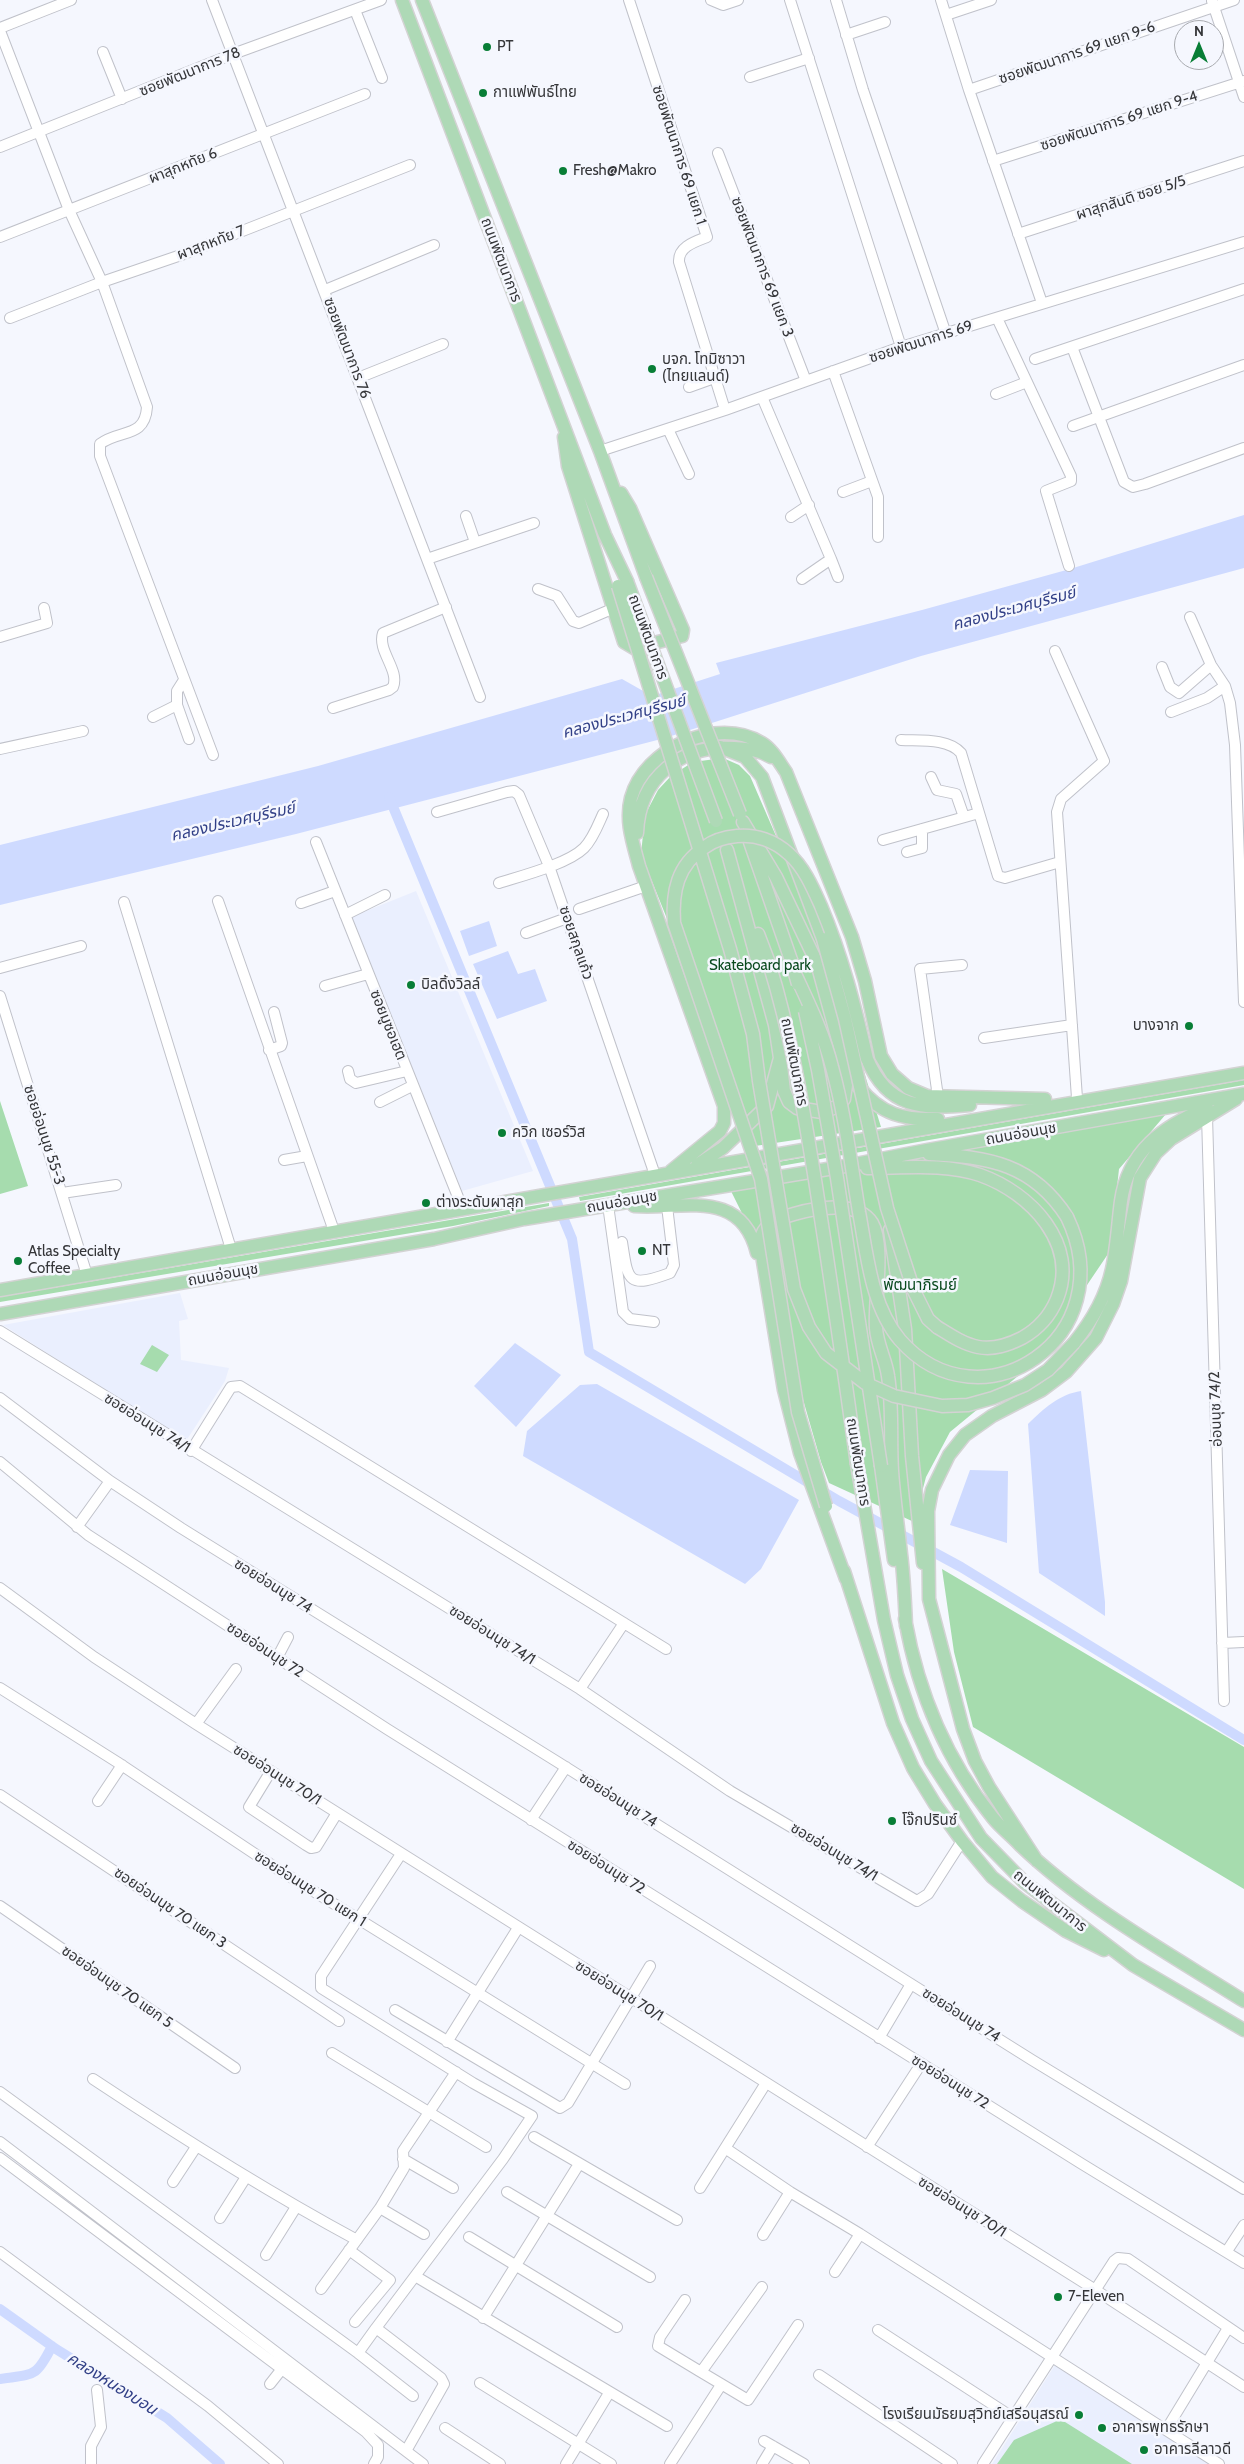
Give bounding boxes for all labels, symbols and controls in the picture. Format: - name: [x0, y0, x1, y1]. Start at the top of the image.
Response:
- street label: ซอยพัฒนาการ 69 แยก 9-6: [997, 18, 1157, 88]
- north arrow: [1174, 20, 1224, 70]
- text: N: [1194, 22, 1204, 40]
- place label: PT: [497, 38, 514, 56]
- marker: PT: [481, 41, 493, 53]
- street label: ซอยพัฒนาการ 78: [137, 44, 243, 100]
- street label: ซอยพัฒนาการ 69 แยก 1: [648, 83, 710, 227]
- place label: กาแฟพันธ์ไทย: [493, 84, 577, 102]
- marker: กาแฟพันธ์ไทย: [477, 87, 489, 99]
- street label: ซอยพัฒนาการ 69 แยก 9-4: [1038, 87, 1200, 155]
- street label: ผาสุกหทัย 6: [146, 144, 220, 188]
- place label: Fresh@Makro: [573, 162, 656, 180]
- marker: Fresh@Makro: [557, 165, 569, 177]
- street label: ผาสุกสันติ ซอย 5/5: [1074, 172, 1188, 224]
- street label: ซอยพัฒนาการ 69 แยก 3: [727, 194, 797, 340]
- street label: ถนนพัฒนาการ: [477, 215, 525, 305]
- street label: ผาสุกหทัย 7: [175, 222, 247, 264]
- street label: ซอยพัฒนาการ 76: [319, 295, 375, 401]
- street label: ซอยพัฒนาการ 69: [867, 317, 975, 367]
- place label: บจก. โทมิซาวา (ไทยแลนด์): [662, 351, 745, 386]
- marker: บจก. โทมิซาวา (ไทยแลนด์): [646, 363, 658, 375]
- water label: คลองประเวศบุรีรมย์: [950, 583, 1078, 635]
- street label: ถนนพัฒนาการ: [624, 592, 672, 682]
- water label: คลองประเวศบุรีรมย์: [560, 691, 688, 743]
- water label: คลองประเวศบุรีรมย์: [169, 798, 297, 846]
- street label: ซอยสกุลแก้ว: [555, 904, 597, 982]
- park label: Skateboard park: [709, 957, 811, 975]
- place label: บิลดิ้งวิลล์: [421, 976, 480, 994]
- marker: บิลดิ้งวิลล์: [405, 979, 417, 991]
- street label: ซอยมูซอเฮต: [366, 987, 410, 1063]
- street label: ถนนพัฒนาการ: [777, 1017, 811, 1107]
- place label: บางจาก: [1133, 1017, 1179, 1035]
- marker: บางจาก: [1183, 1020, 1195, 1032]
- street label: ซอยอ่อนนุช 55-3: [19, 1083, 69, 1187]
- street label: ถนนอ่อนนุช: [984, 1119, 1058, 1149]
- place label: ควิก เซอร์วิส: [512, 1124, 585, 1142]
- marker: ควิก เซอร์วิส: [496, 1127, 508, 1139]
- street label: ถนนอ่อนนุช: [585, 1187, 659, 1217]
- place label: ต่างระดับผาสุก: [436, 1194, 524, 1212]
- marker: ต่างระดับผาสุก: [420, 1197, 432, 1209]
- place label: NT: [652, 1242, 671, 1260]
- place label: Atlas Specialty Coffee: [28, 1243, 120, 1278]
- marker: NT: [636, 1245, 648, 1257]
- marker: Atlas Specialty Coffee: [12, 1255, 24, 1267]
- street label: ถนนอ่อนนุช: [186, 1260, 260, 1290]
- park label: พัฒนาภิรมย์: [883, 1277, 957, 1295]
- street label: อ่อนนุช 74/2: [1206, 1371, 1226, 1447]
- street label: ซอยอ่อนนุช 74/1: [100, 1389, 194, 1457]
- street label: ถนนพัฒนาการ: [842, 1417, 874, 1507]
- street label: ซอยอ่อนนุช 74: [231, 1555, 315, 1617]
- street label: ซอยอ่อนนุช 74/1: [445, 1601, 539, 1669]
- street label: ซอยอ่อนนุช 72: [223, 1618, 307, 1682]
- street label: ซอยอ่อนนุช 70/1: [230, 1741, 324, 1809]
- street label: ซอยอ่อนนุช 74: [576, 1769, 660, 1831]
- place label: โจ๊กปรินซ์: [902, 1812, 957, 1830]
- marker: โจ๊กปรินซ์: [886, 1815, 898, 1827]
- street label: ซอยอ่อนนุช 74/1: [787, 1819, 881, 1885]
- street label: ซอยอ่อนนุช 72: [564, 1836, 648, 1898]
- street label: ซอยอ่อนนุช 70 แยก 1: [251, 1847, 369, 1931]
- street label: ซอยอ่อนนุช 70 แยก 3: [110, 1864, 230, 1952]
- street label: ถนนพัฒนาการ: [1010, 1866, 1090, 1936]
- street label: ซอยอ่อนนุช 70 แยก 5: [58, 1942, 176, 2032]
- street label: ซอยอ่อนนุช 70/1: [572, 1957, 666, 2025]
- street label: ซอยอ่อนนุช 74: [919, 1984, 1003, 2046]
- street label: ซอยอ่อนนุช 72: [908, 2051, 992, 2113]
- street label: ซอยอ่อนนุช 70/1: [915, 2173, 1009, 2241]
- place label: 7-Eleven: [1068, 2288, 1124, 2306]
- marker: 7-Eleven: [1052, 2291, 1064, 2303]
- water label: คลองหนองบอน: [64, 2349, 160, 2419]
- place label: โรงเรียนมัธยมสุวิทย์เสรีอนุสรณ์: [882, 2406, 1069, 2424]
- marker: โรงเรียนมัธยมสุวิทย์เสรีอนุสรณ์: [1073, 2409, 1085, 2421]
- place label: อาคารพุทธรักษา: [1112, 2419, 1209, 2437]
- marker: อาคารพุทธรักษา: [1096, 2422, 1108, 2434]
- place label: อาคารลีลาวดี: [1154, 2441, 1231, 2459]
- marker: อาคารลีลาวดี: [1138, 2444, 1150, 2456]

